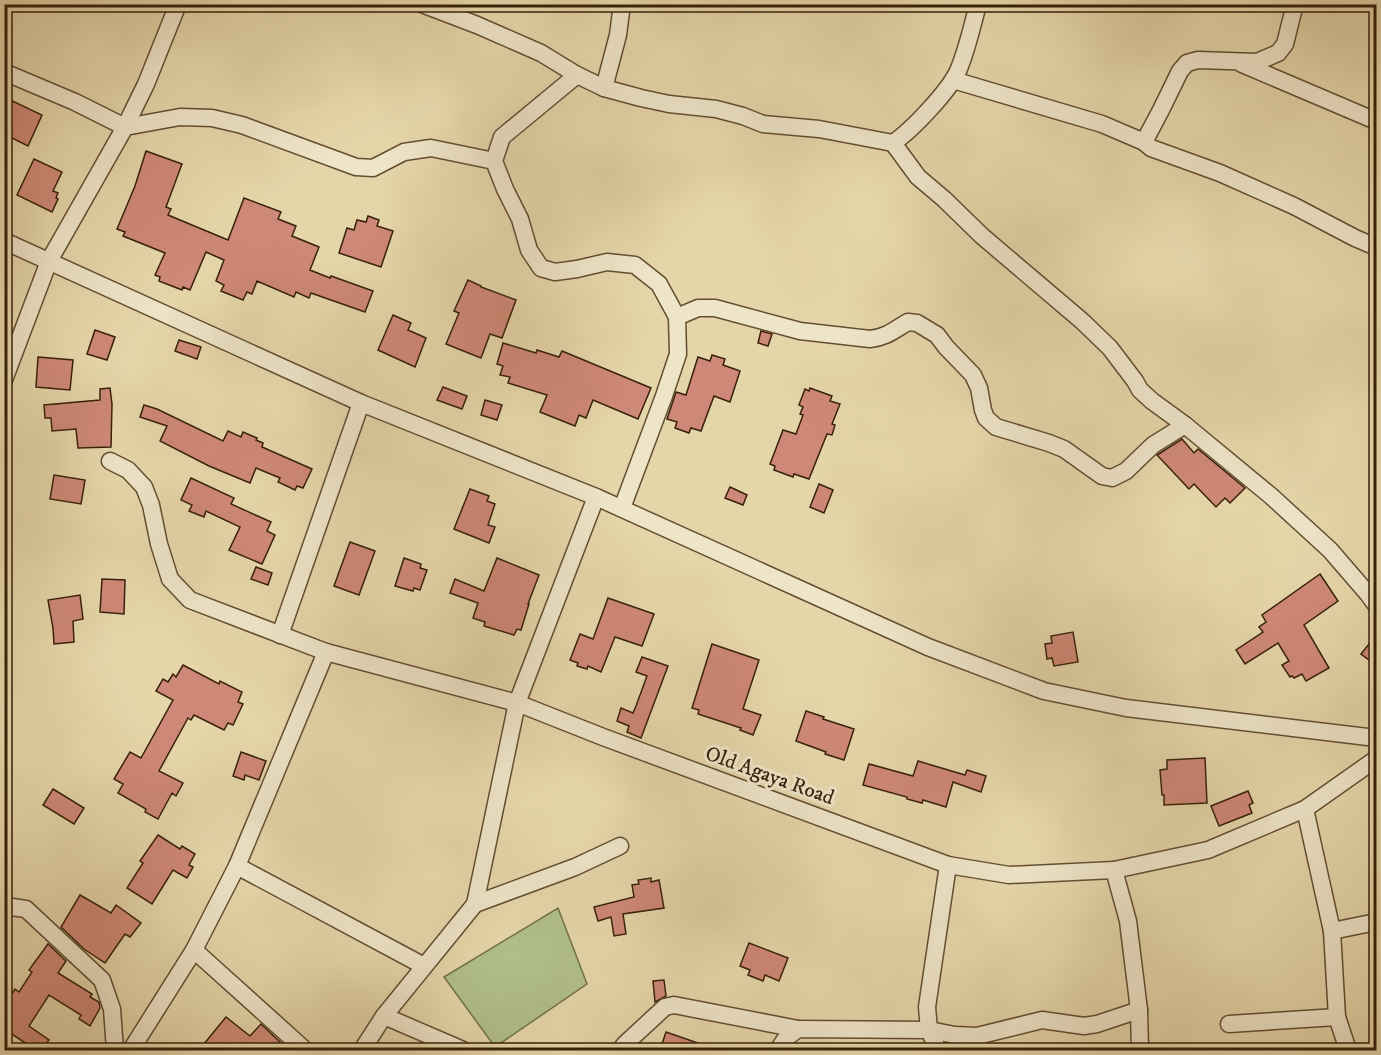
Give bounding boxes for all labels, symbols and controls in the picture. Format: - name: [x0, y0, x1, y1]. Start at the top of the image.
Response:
- street label: Old Agaya Road: [702, 741, 838, 811]

